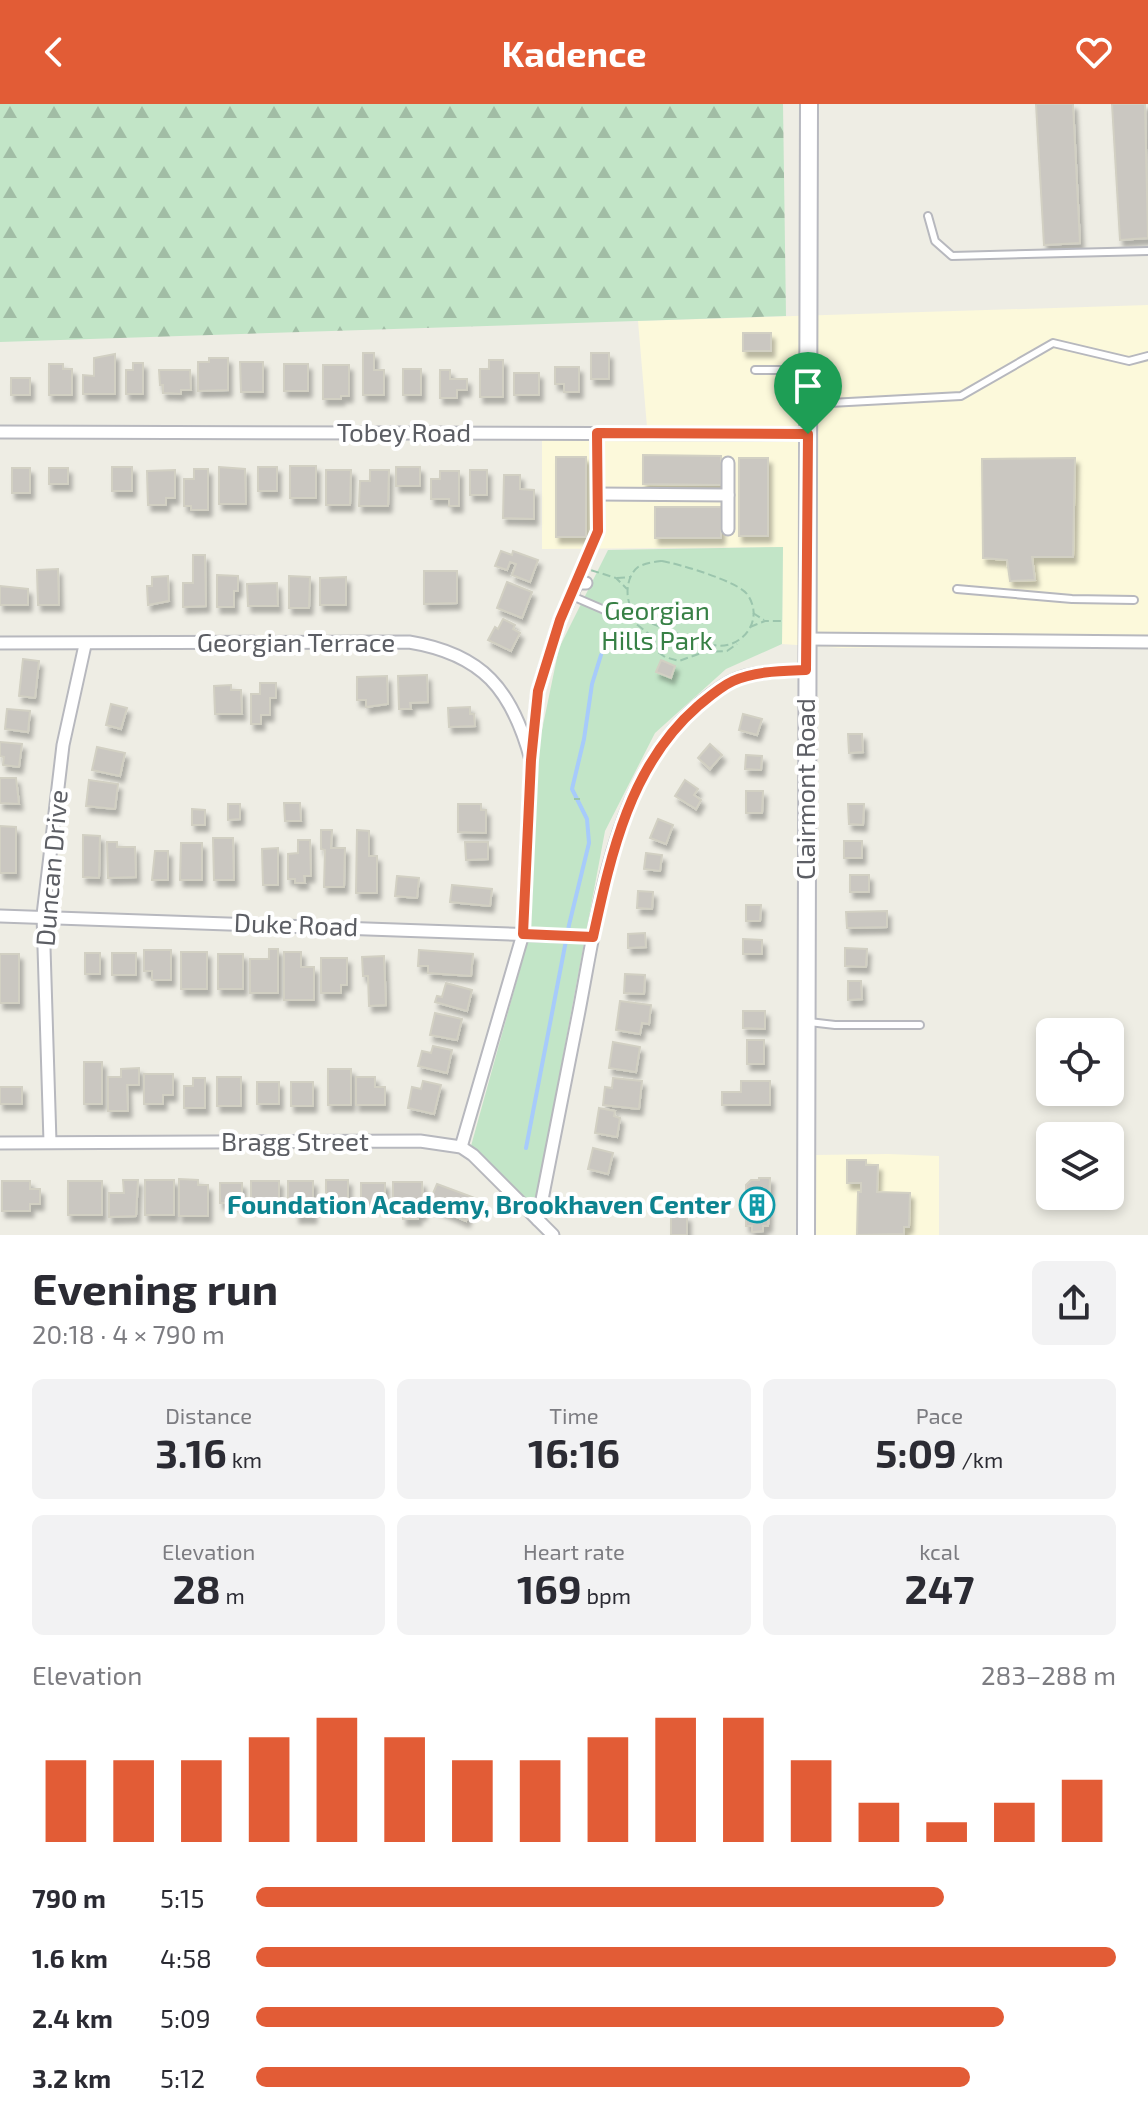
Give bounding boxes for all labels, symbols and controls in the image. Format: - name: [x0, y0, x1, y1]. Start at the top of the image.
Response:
- icon: back: [32, 30, 76, 74]
- icon: heart: [1072, 30, 1116, 74]
- text: Kadence: [501, 31, 647, 74]
- pin: [774, 352, 842, 434]
- icon: arrive: [786, 364, 830, 408]
- street label: Tobey Road: [337, 416, 471, 447]
- park label: Georgian Hills Park: [601, 594, 713, 655]
- street label: Georgian Terrace: [197, 626, 395, 657]
- street label: Clairmont Road: [789, 698, 820, 880]
- street label: Duncan Drive: [28, 788, 73, 947]
- street label: Duke Road: [233, 906, 359, 941]
- map controls: [1036, 1018, 1124, 1210]
- button: locate: [1036, 1018, 1124, 1106]
- button: layers: [1036, 1122, 1124, 1210]
- street label: Bragg Street: [221, 1125, 369, 1156]
- building icon: Foundation Academy, Brookhaven Center: [738, 1186, 776, 1224]
- place label: Foundation Academy, Brookhaven Center: [227, 1188, 731, 1220]
- text: Evening run: [32, 1261, 278, 1314]
- button: share: [1032, 1261, 1116, 1345]
- text: 20:18 · 4 × 790 m: [32, 1318, 225, 1349]
- text: Distance: [165, 1402, 252, 1428]
- text: Time: [549, 1402, 599, 1428]
- text: Pace: [916, 1402, 963, 1428]
- text: 3.16: [155, 1428, 227, 1476]
- text: 16:16: [528, 1428, 620, 1476]
- text: 5:09: [875, 1428, 957, 1476]
- text: km: [227, 1446, 262, 1472]
- text: /km: [957, 1446, 1003, 1472]
- text: Elevation: [162, 1538, 255, 1564]
- text: Heart rate: [523, 1538, 625, 1564]
- text: kcal: [919, 1538, 959, 1564]
- text: 28: [172, 1564, 221, 1612]
- text: 169: [517, 1564, 581, 1612]
- text: 247: [904, 1564, 974, 1612]
- text: m: [221, 1582, 245, 1608]
- text: bpm: [581, 1582, 631, 1608]
- text: Elevation: [32, 1659, 142, 1690]
- text: 283–288 m: [981, 1659, 1116, 1690]
- text: 790 m: [32, 1882, 106, 1913]
- text: 5:15: [160, 1882, 204, 1913]
- text: 1.6 km: [32, 1942, 108, 1973]
- text: 4:58: [160, 1942, 212, 1973]
- text: 2.4 km: [32, 2002, 113, 2033]
- text: 5:09: [160, 2002, 211, 2033]
- text: 3.2 km: [32, 2062, 111, 2093]
- text: 5:12: [160, 2062, 205, 2093]

